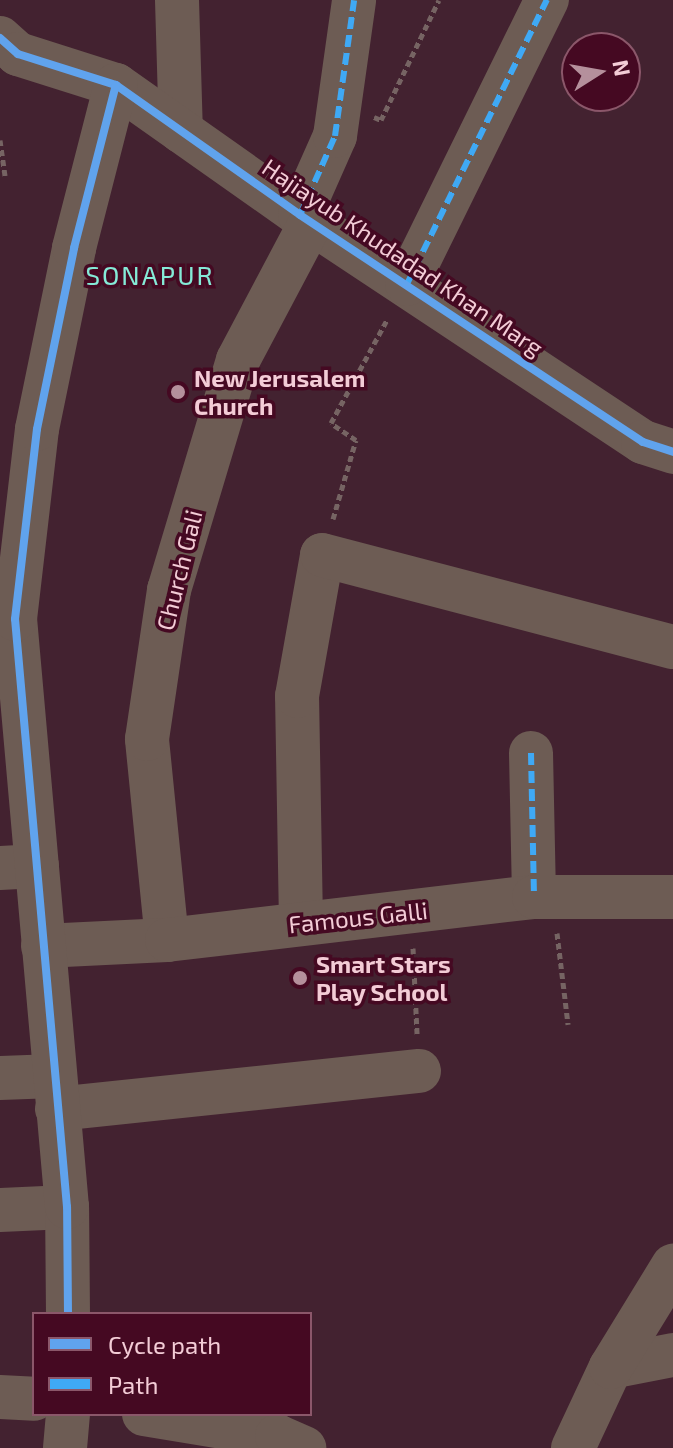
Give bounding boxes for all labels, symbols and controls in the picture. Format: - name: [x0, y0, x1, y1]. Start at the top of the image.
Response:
- north arrow: [561, 32, 641, 112]
- text: N: [608, 58, 637, 78]
- street label: Hajiayub Khudadad Khan Marg: [257, 152, 549, 362]
- district label: SONAPUR: [85, 259, 215, 291]
- place label: New Jerusalem Church: [194, 364, 366, 420]
- marker: New Jerusalem Church: [169, 383, 187, 401]
- street label: Church Gali: [150, 507, 208, 633]
- street label: Famous Galli: [287, 895, 429, 939]
- place label: Smart Stars Play School: [316, 950, 451, 1006]
- marker: Smart Stars Play School: [291, 969, 309, 987]
- legend: [32, 1312, 312, 1416]
- text: Cycle path: [108, 1330, 221, 1359]
- text: Path: [108, 1370, 158, 1399]

